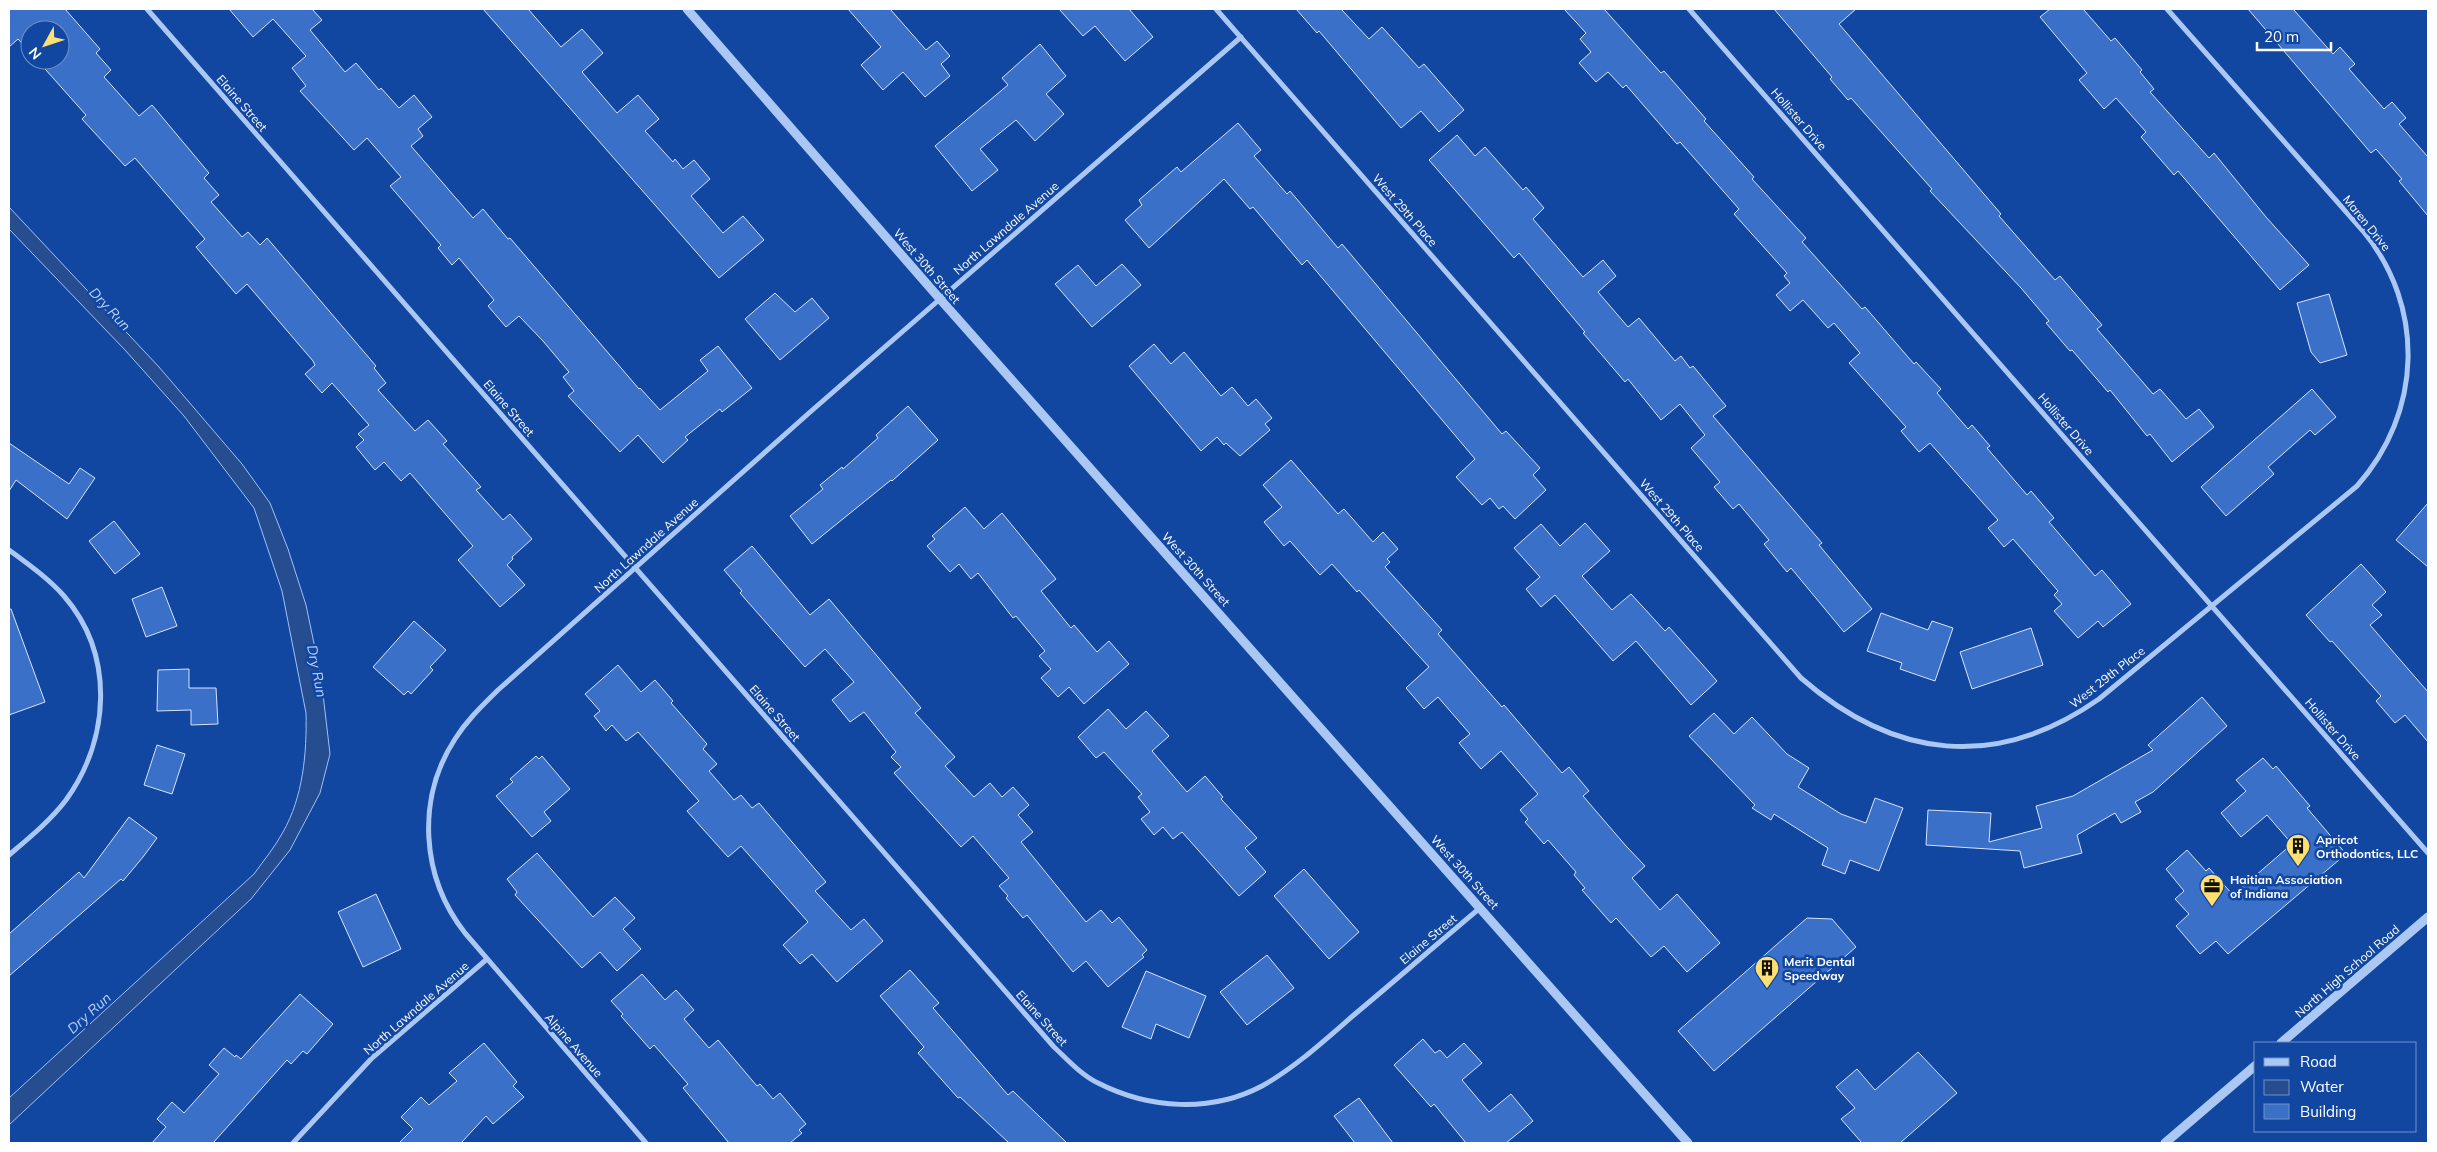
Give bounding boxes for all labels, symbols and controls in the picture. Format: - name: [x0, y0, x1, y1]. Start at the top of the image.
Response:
- north arrow: [20, 20, 70, 70]
- scale bar: [2257, 20, 2331, 52]
- text: 20 m: [2264, 27, 2299, 46]
- text: N: [25, 44, 45, 63]
- street label: Elaine Street: [213, 72, 271, 134]
- street label: Hollister Drive: [1768, 85, 1830, 153]
- street label: West 29th Place: [1369, 171, 1441, 249]
- street label: North Lawndale Avenue: [950, 178, 1062, 278]
- street label: Maren Drive: [2340, 192, 2394, 254]
- street label: West 30th Street: [890, 225, 964, 307]
- water label: Dry Run: [85, 283, 135, 335]
- street label: Elaine Street: [480, 377, 538, 439]
- street label: Hollister Drive: [2035, 390, 2097, 458]
- street label: West 29th Place: [1636, 476, 1708, 554]
- street label: North Lawndale Avenue: [591, 494, 701, 596]
- street label: West 30th Street: [1159, 529, 1233, 609]
- water label: Dry Run: [303, 643, 331, 699]
- street label: West 29th Place: [2066, 643, 2148, 711]
- street label: Elaine Street: [746, 682, 804, 744]
- street label: Hollister Drive: [2302, 695, 2364, 763]
- street label: West 30th Street: [1428, 832, 1502, 912]
- place label: Apricot Orthodontics, LLC: [2316, 832, 2418, 861]
- building icon: Apricot Orthodontics, LLC: [2285, 833, 2311, 867]
- place label: Haitian Association of Indiana: [2230, 872, 2342, 901]
- office icon: Haitian Association of Indiana: [2199, 873, 2225, 907]
- street label: Elaine Street: [1396, 911, 1460, 967]
- street label: North High School Road: [2292, 921, 2402, 1021]
- place label: Merit Dental Speedway: [1784, 954, 1855, 983]
- building icon: Merit Dental Speedway: [1754, 955, 1780, 989]
- street label: North Lawndale Avenue: [360, 958, 472, 1058]
- street label: Elaine Street: [1013, 987, 1071, 1049]
- water label: Dry Run: [63, 989, 115, 1037]
- street label: Alpine Avenue: [542, 1010, 606, 1080]
- legend: [2254, 1042, 2417, 1132]
- text: Road: [2300, 1052, 2337, 1071]
- text: Water: [2300, 1077, 2344, 1096]
- text: Building: [2300, 1102, 2356, 1121]

